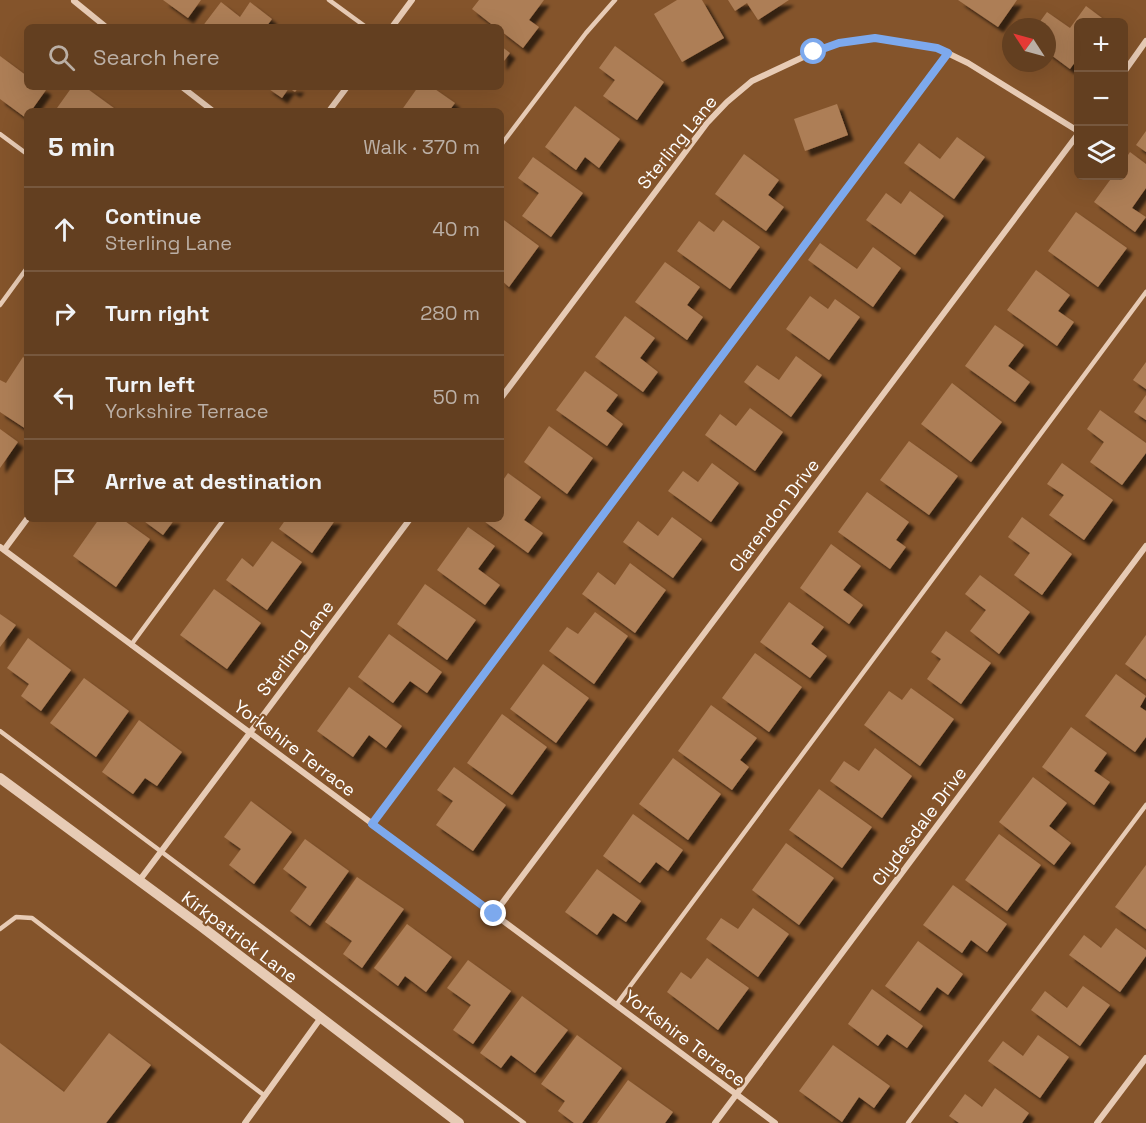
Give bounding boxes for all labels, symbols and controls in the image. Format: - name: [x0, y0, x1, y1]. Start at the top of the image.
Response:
- north arrow: [1002, 18, 1056, 72]
- map controls: [1074, 18, 1128, 180]
- button: +: [1074, 18, 1128, 72]
- search box: [24, 24, 504, 90]
- route start: [800, 38, 826, 64]
- icon: search: [45, 41, 78, 74]
- text: Search here: [93, 43, 220, 71]
- button: −: [1074, 72, 1128, 126]
- street label: Sterling Lane: [632, 90, 722, 194]
- button: layers: [1074, 126, 1128, 180]
- text: 5 min: [48, 130, 115, 164]
- text: Walk · 370 m: [363, 134, 480, 160]
- text: Continue: [105, 202, 201, 230]
- icon: ahead: [48, 213, 81, 246]
- text: 40 m: [432, 216, 480, 242]
- text: Sterling Lane: [105, 230, 232, 256]
- icon: right: [48, 297, 81, 330]
- text: Turn right: [105, 299, 210, 327]
- text: 280 m: [420, 300, 480, 326]
- text: Turn left: [105, 370, 195, 398]
- icon: left: [48, 381, 81, 414]
- text: 50 m: [433, 384, 480, 410]
- text: Yorkshire Terrace: [105, 398, 269, 424]
- street label: Clarendon Drive: [724, 454, 824, 576]
- icon: arrive: [48, 465, 81, 498]
- text: Arrive at destination: [105, 467, 322, 495]
- street label: Sterling Lane: [251, 595, 339, 701]
- street label: Yorkshire Terrace: [229, 695, 361, 801]
- street label: Clydesdale Drive: [867, 762, 971, 890]
- street label: Kirkpatrick Lane: [177, 886, 303, 988]
- route end: [480, 900, 506, 926]
- street label: Yorkshire Terrace: [619, 985, 751, 1091]

